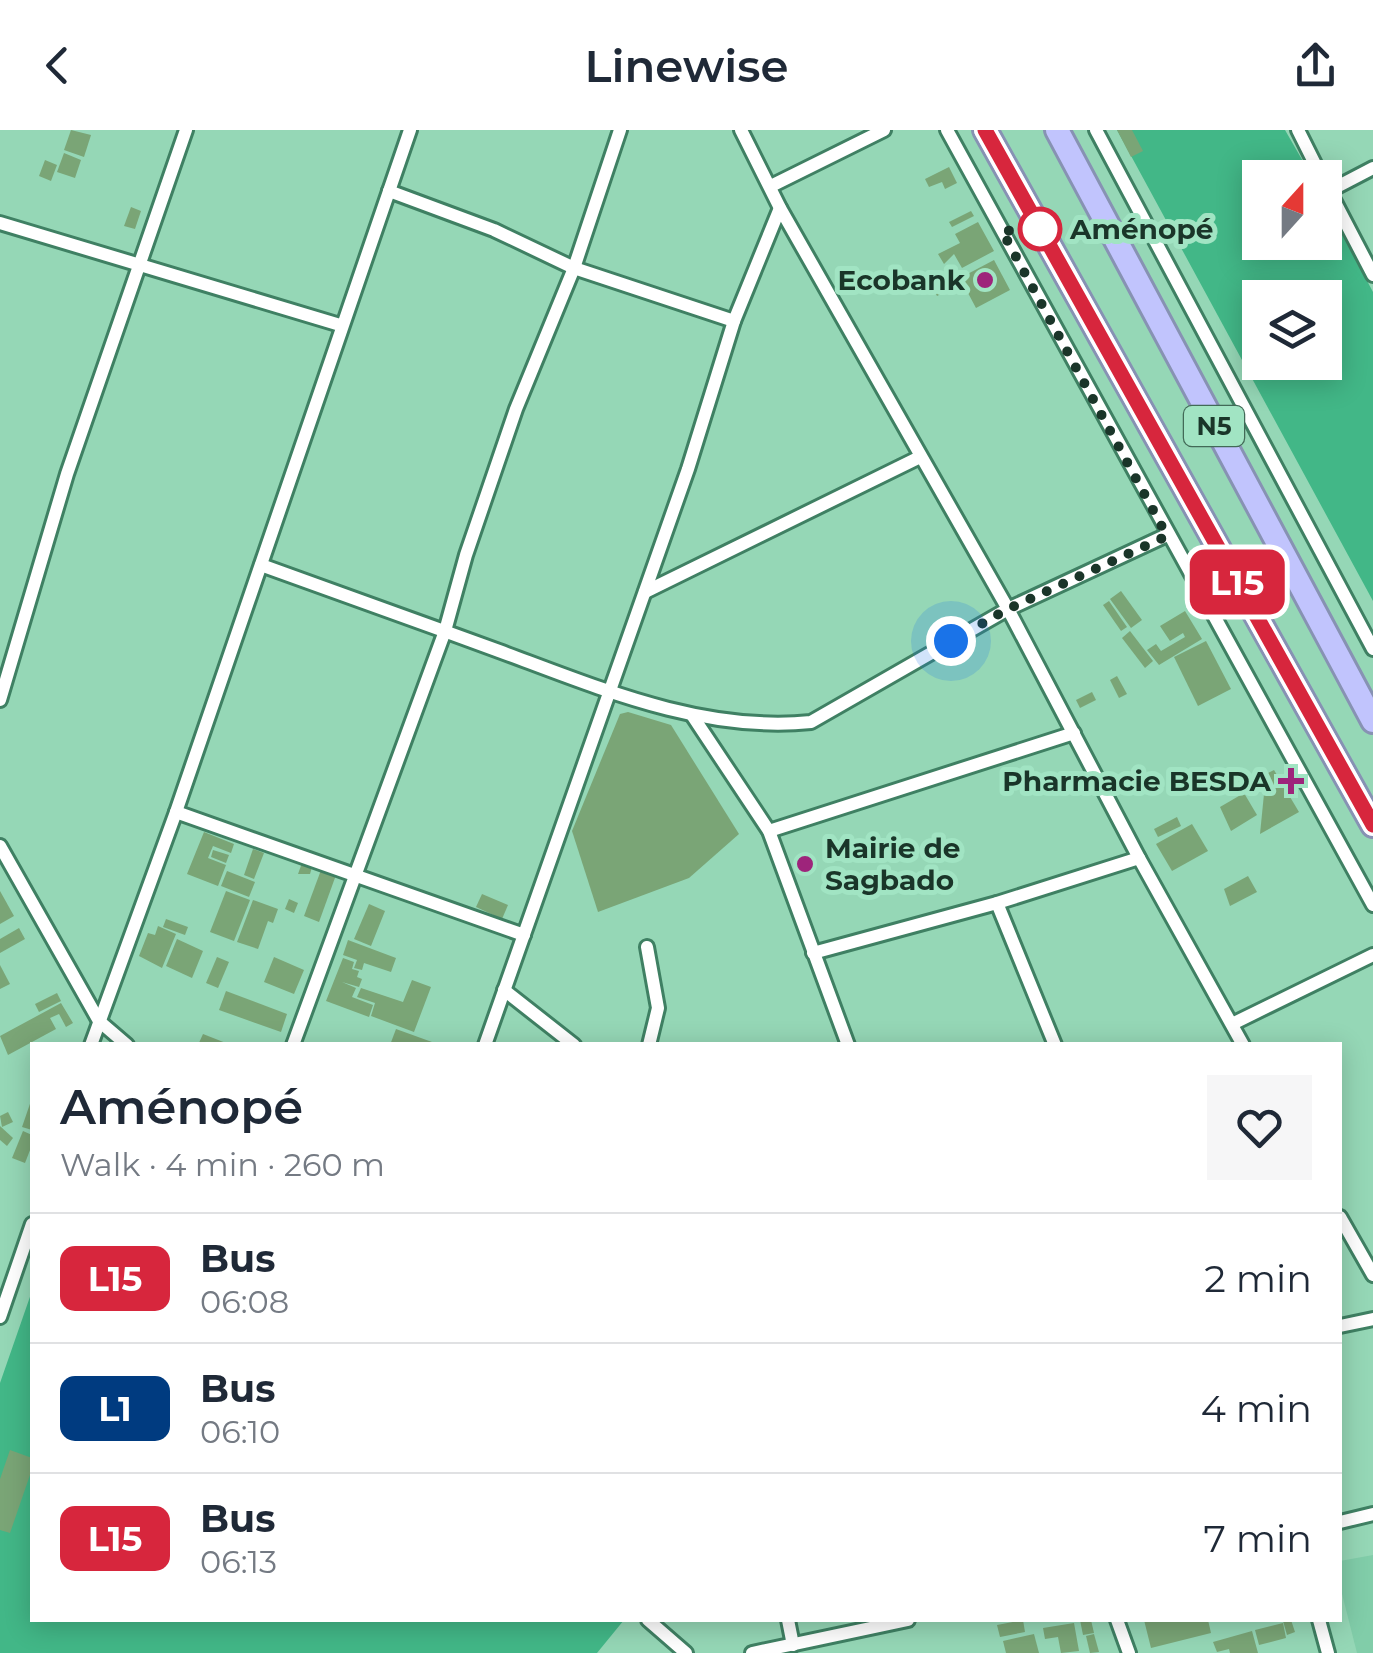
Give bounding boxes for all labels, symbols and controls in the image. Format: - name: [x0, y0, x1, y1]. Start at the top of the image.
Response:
- icon: back: [30, 38, 85, 93]
- text: Linewise: [585, 38, 788, 93]
- icon: share: [1288, 38, 1343, 93]
- north arrow: [1242, 160, 1342, 260]
- map controls: [1242, 160, 1342, 380]
- marker: Aménopé: [1019, 208, 1061, 250]
- place label: Aménopé: [1069, 212, 1213, 246]
- place label: Ecobank: [838, 263, 966, 297]
- marker: Ecobank: [974, 269, 996, 291]
- button: layers: [1242, 280, 1342, 380]
- road number: N5: [1184, 406, 1244, 446]
- line badge: L15: [1180, 550, 1294, 614]
- text: L15: [1210, 561, 1264, 604]
- your location: [926, 616, 976, 666]
- place label: Pharmacie BESDA: [1002, 764, 1272, 798]
- marker: Pharmacie BESDA: [1280, 770, 1302, 792]
- place label: Mairie de Sagbado: [825, 831, 960, 897]
- marker: Mairie de Sagbado: [794, 853, 816, 875]
- button: heart: [1207, 1075, 1312, 1180]
- text: Aménopé: [60, 1078, 303, 1136]
- text: Walk · 4 min · 260 m: [60, 1145, 385, 1184]
- text: Bus: [200, 1235, 275, 1282]
- text: 2 min: [1204, 1255, 1312, 1302]
- text: L15: [88, 1257, 142, 1300]
- text: 06:08: [200, 1282, 289, 1321]
- text: Bus: [200, 1365, 275, 1412]
- text: 4 min: [1201, 1385, 1312, 1432]
- text: L1: [98, 1387, 132, 1430]
- text: 06:10: [200, 1412, 280, 1451]
- text: Bus: [200, 1495, 275, 1542]
- text: 7 min: [1203, 1515, 1312, 1562]
- text: L15: [88, 1517, 142, 1560]
- text: 06:13: [200, 1542, 277, 1581]

